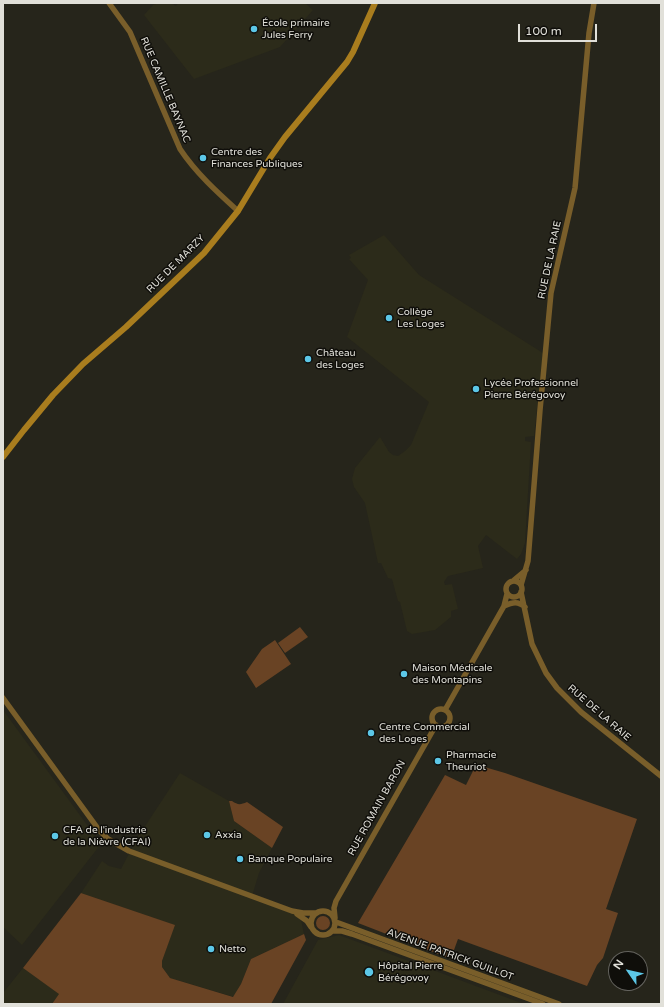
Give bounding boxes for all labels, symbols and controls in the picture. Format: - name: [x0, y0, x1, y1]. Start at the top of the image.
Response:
- scale bar: [520, 16, 599, 42]
- place label: École primaire Jules Ferry: [262, 17, 330, 40]
- marker: École primaire Jules Ferry: [249, 24, 259, 34]
- text: 100 m: [525, 24, 562, 38]
- street label: RUE CAMILLE BAYNAC: [137, 35, 193, 145]
- place label: Centre des Finances Publiques: [211, 146, 302, 170]
- marker: Centre des Finances Publiques: [198, 153, 208, 163]
- street label: RUE DE LA RAIE: [536, 220, 564, 300]
- street label: RUE DE MARZY: [144, 232, 208, 296]
- place label: Collège Les Loges: [397, 306, 444, 330]
- marker: Collège Les Loges: [384, 313, 394, 323]
- place label: Château des Loges: [316, 347, 364, 370]
- marker: Château des Loges: [303, 354, 313, 364]
- place label: Lycée Professionnel Pierre Bérégovoy: [484, 377, 578, 400]
- marker: Lycée Professionnel Pierre Bérégovoy: [471, 384, 481, 394]
- place label: Maison Médicale des Montapins: [412, 662, 492, 686]
- marker: Maison Médicale des Montapins: [399, 669, 409, 679]
- street label: RUE DE LA RAIE: [565, 682, 633, 744]
- place label: Centre Commercial des Loges: [379, 721, 470, 744]
- marker: Centre Commercial des Loges: [366, 728, 376, 738]
- place label: Pharmacie Theuriot: [446, 749, 496, 772]
- marker: Pharmacie Theuriot: [433, 756, 443, 766]
- street label: RUE ROMAIN BARON: [346, 758, 408, 858]
- place label: CFA de l'industrie de la Nièvre (CFAI): [63, 824, 151, 848]
- place label: Axxia: [215, 829, 242, 841]
- marker: Axxia: [202, 830, 212, 840]
- marker: CFA de l'industrie de la Nièvre (CFAI): [50, 831, 60, 841]
- place label: Banque Populaire: [248, 853, 332, 865]
- marker: Banque Populaire: [235, 854, 245, 864]
- street label: AVENUE PATRICK GUILLOT: [385, 926, 515, 984]
- place label: Netto: [219, 943, 246, 955]
- marker: Netto: [206, 944, 216, 954]
- north arrow: [608, 951, 648, 991]
- text: N: [611, 957, 626, 972]
- place label: Hôpital Pierre Bérégovoy: [378, 960, 443, 984]
- marker: Hôpital Pierre Bérégovoy: [363, 966, 375, 978]

